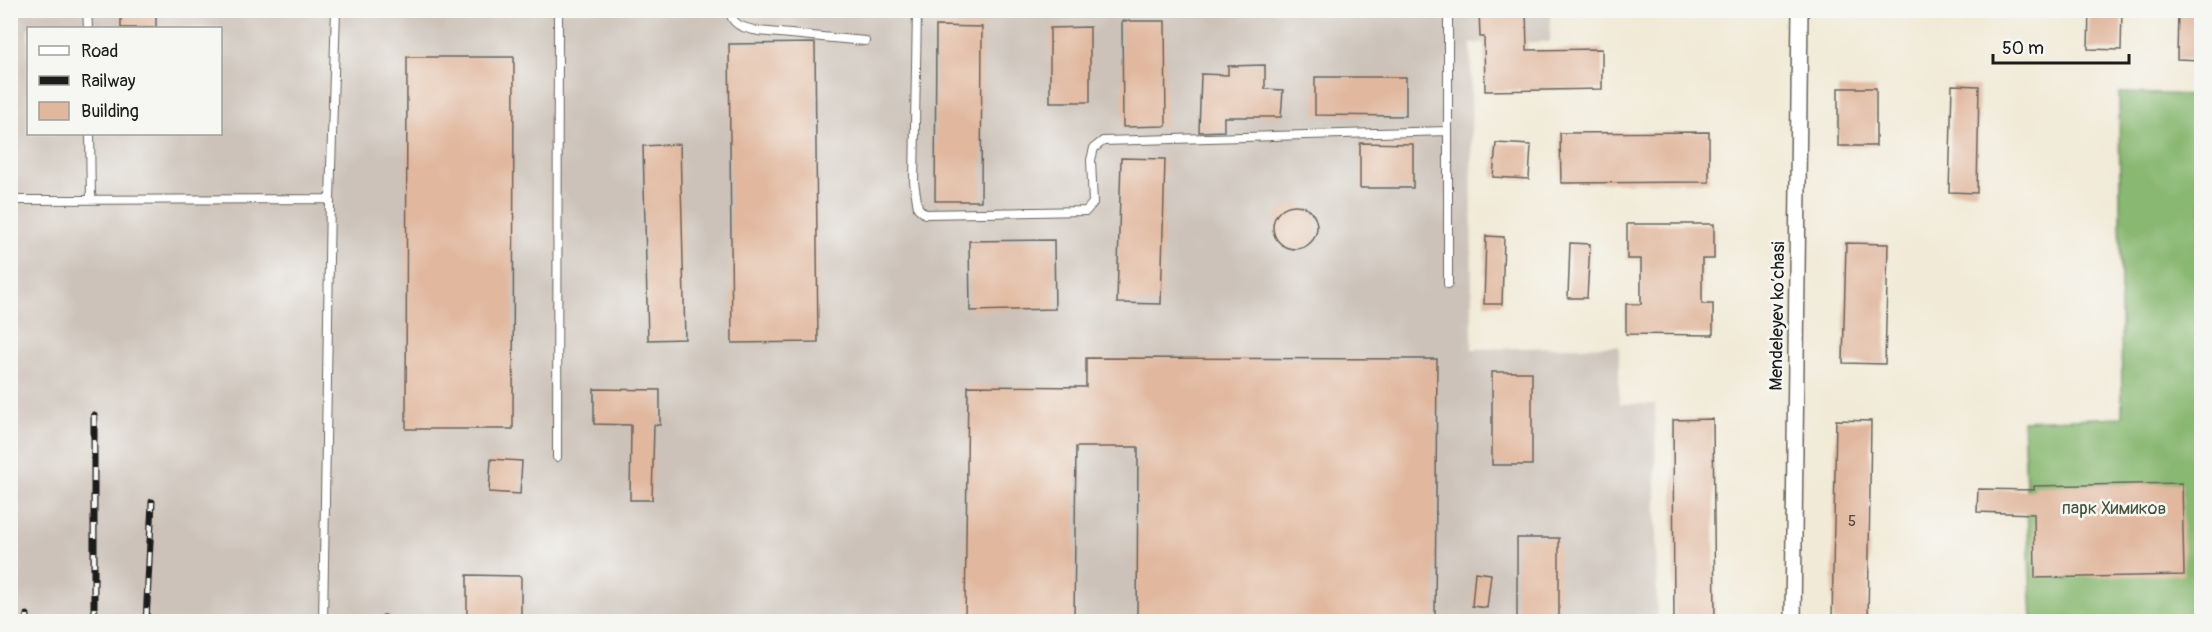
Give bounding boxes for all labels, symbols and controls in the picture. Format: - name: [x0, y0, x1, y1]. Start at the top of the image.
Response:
- legend: [27, 27, 222, 135]
- scale bar: [1993, 27, 2130, 65]
- text: 50 m: [2002, 37, 2044, 60]
- text: Road: [81, 40, 118, 63]
- text: Railway: [81, 70, 136, 93]
- text: Building: [81, 100, 139, 123]
- street label: Mendeleyev ko‘chasi: [1765, 241, 1790, 391]
- park label: парк Химиков: [2062, 497, 2166, 520]
- house number: 5: [1848, 512, 1856, 531]

